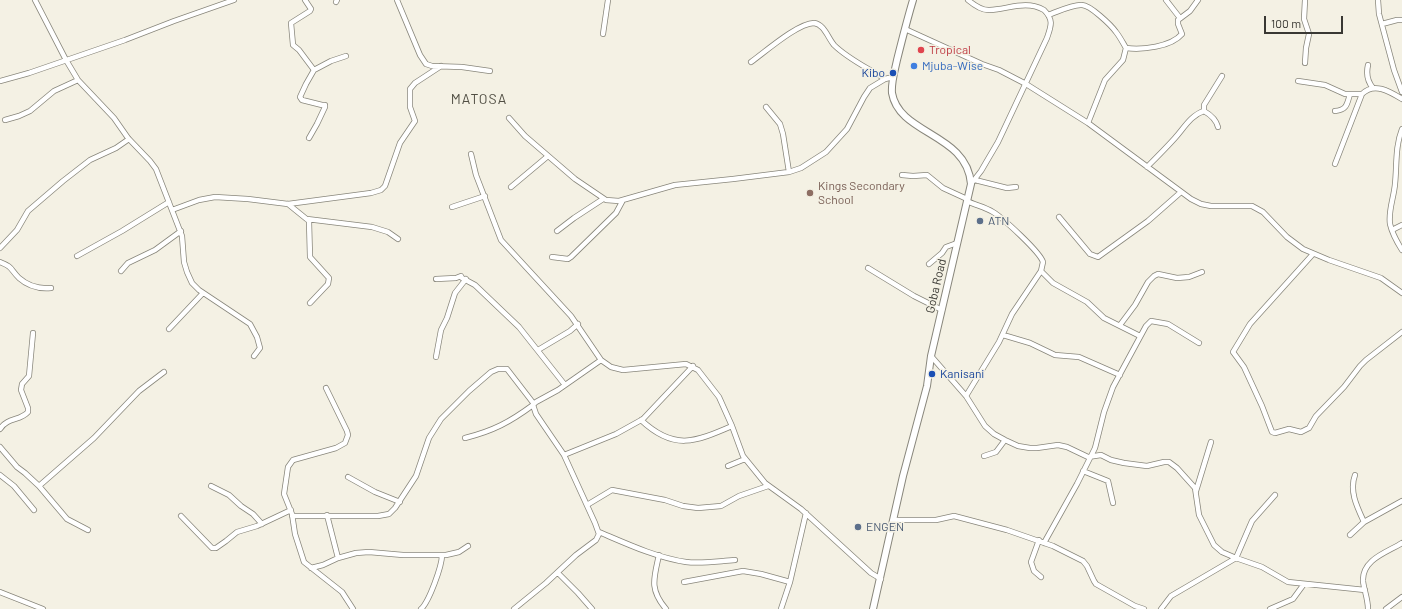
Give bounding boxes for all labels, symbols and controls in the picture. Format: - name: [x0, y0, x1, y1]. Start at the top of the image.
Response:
- scale bar: [1266, 8, 1345, 34]
- text: 100 m: [1271, 16, 1301, 30]
- place label: Tropical: [929, 43, 971, 57]
- marker: Tropical: [916, 45, 926, 55]
- place label: Mjuba-Wise: [922, 59, 983, 73]
- marker: Mjuba-Wise: [909, 61, 919, 71]
- place label: Kibo: [862, 66, 885, 80]
- marker: Kibo: [888, 68, 898, 78]
- district label: MATOSA: [451, 91, 507, 107]
- place label: Kings Secondary School: [818, 179, 905, 207]
- marker: Kings Secondary School: [805, 188, 815, 198]
- place label: ATN: [988, 214, 1009, 228]
- marker: ATN: [975, 216, 985, 226]
- street label: Goba Road: [923, 257, 949, 315]
- place label: Kanisani: [940, 367, 984, 381]
- marker: Kanisani: [927, 369, 937, 379]
- place label: ENGEN: [866, 520, 904, 534]
- marker: ENGEN: [853, 522, 863, 532]

